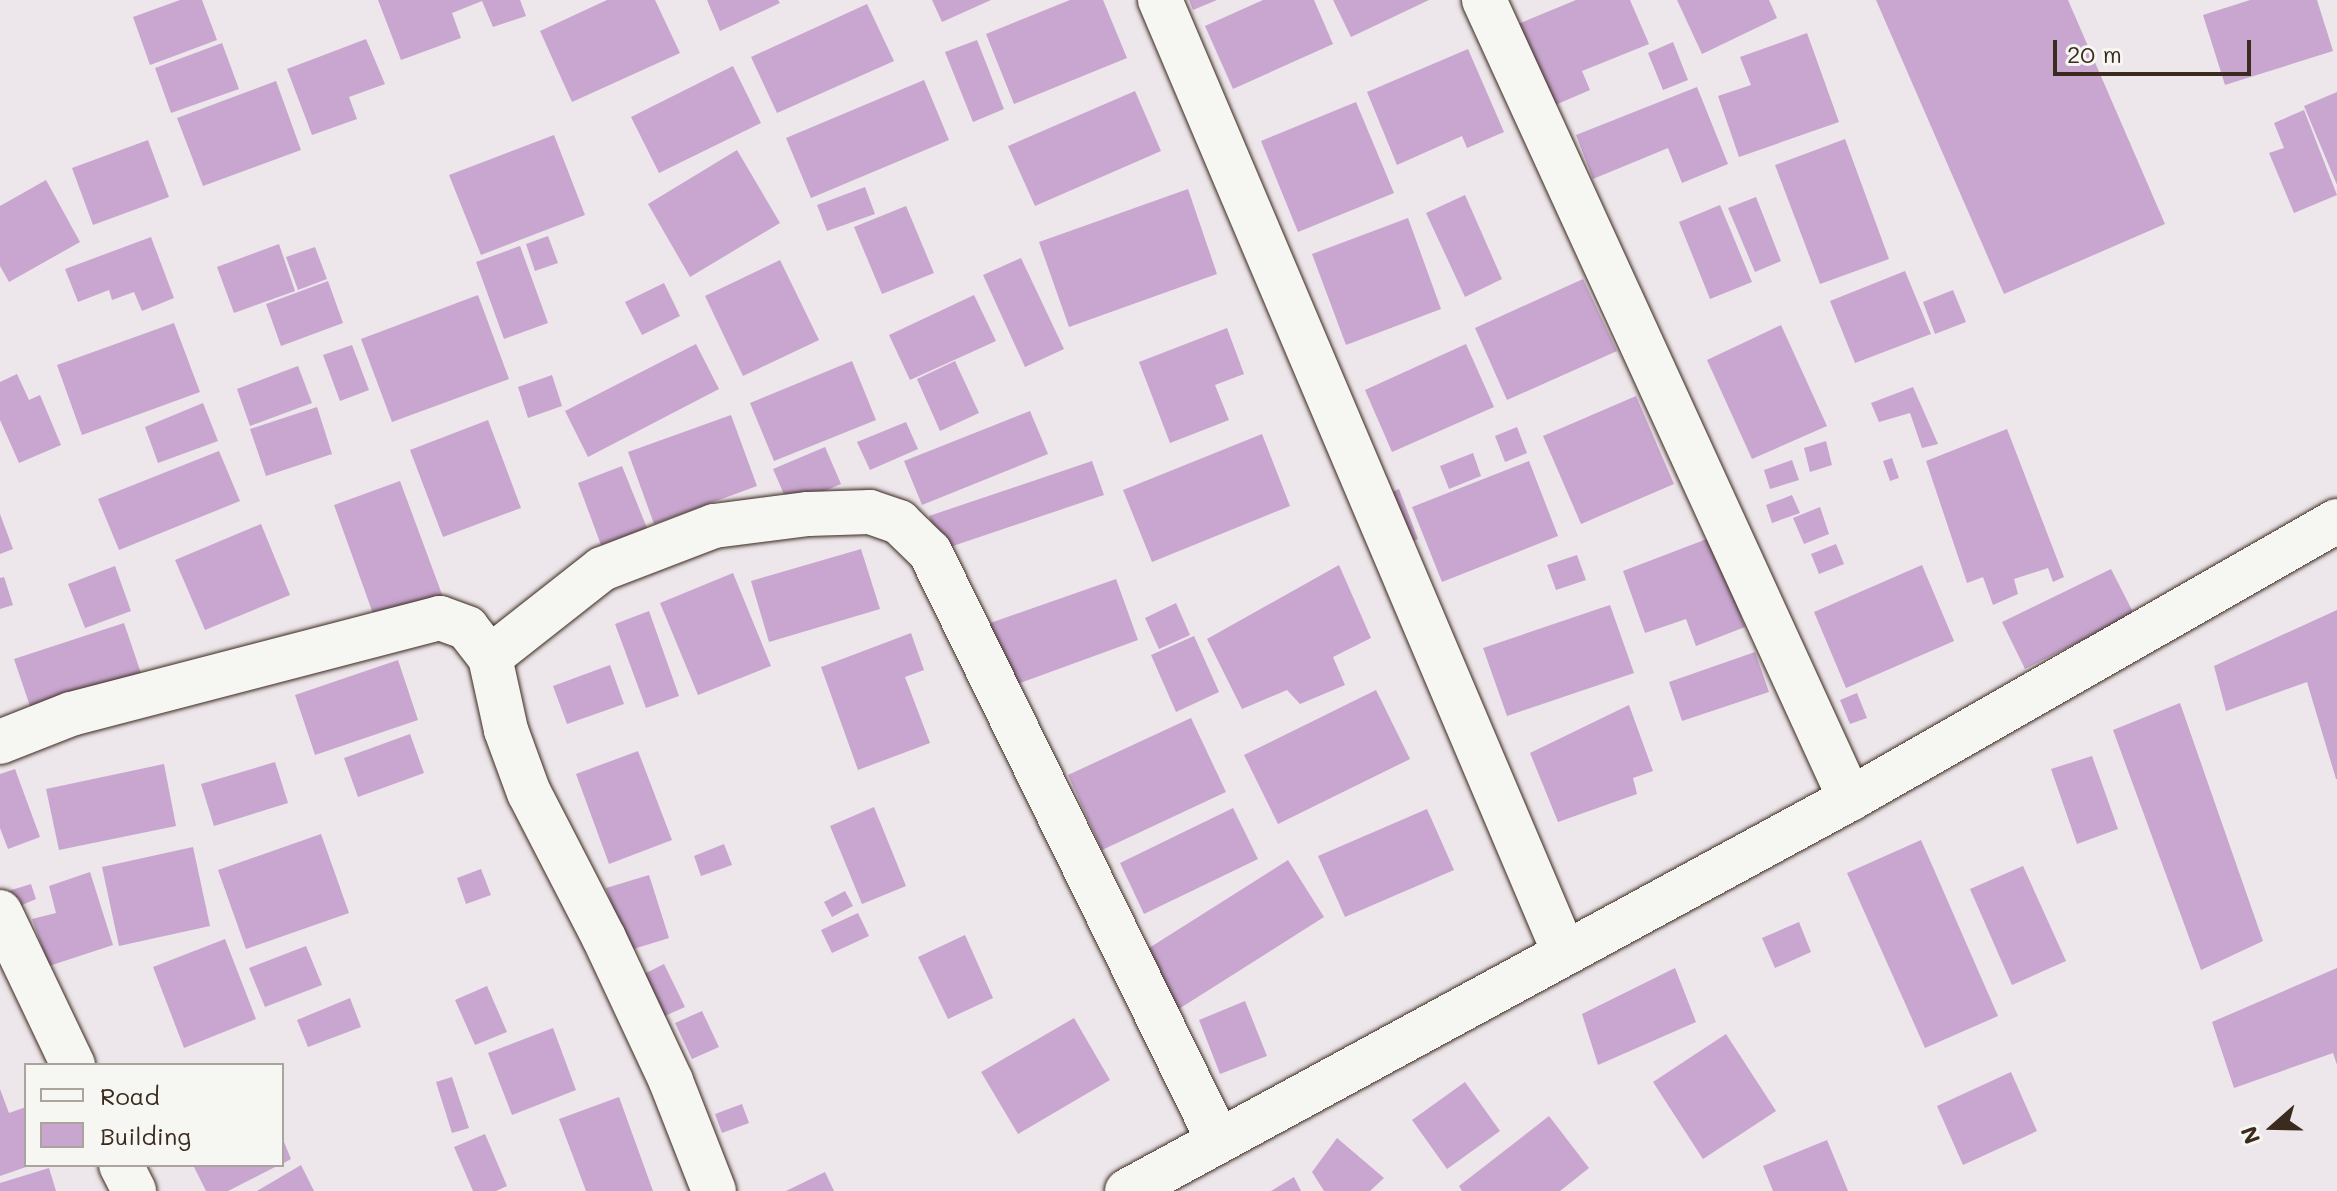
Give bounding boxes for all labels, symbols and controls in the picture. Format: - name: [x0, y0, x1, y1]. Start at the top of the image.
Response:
- scale bar: [2057, 24, 2255, 74]
- text: 20 m: [2067, 38, 2122, 69]
- legend: [24, 1063, 284, 1167]
- text: Road: [100, 1080, 160, 1111]
- north arrow: [2233, 1087, 2313, 1167]
- text: Building: [100, 1120, 191, 1151]
- text: N: [2233, 1123, 2266, 1148]

